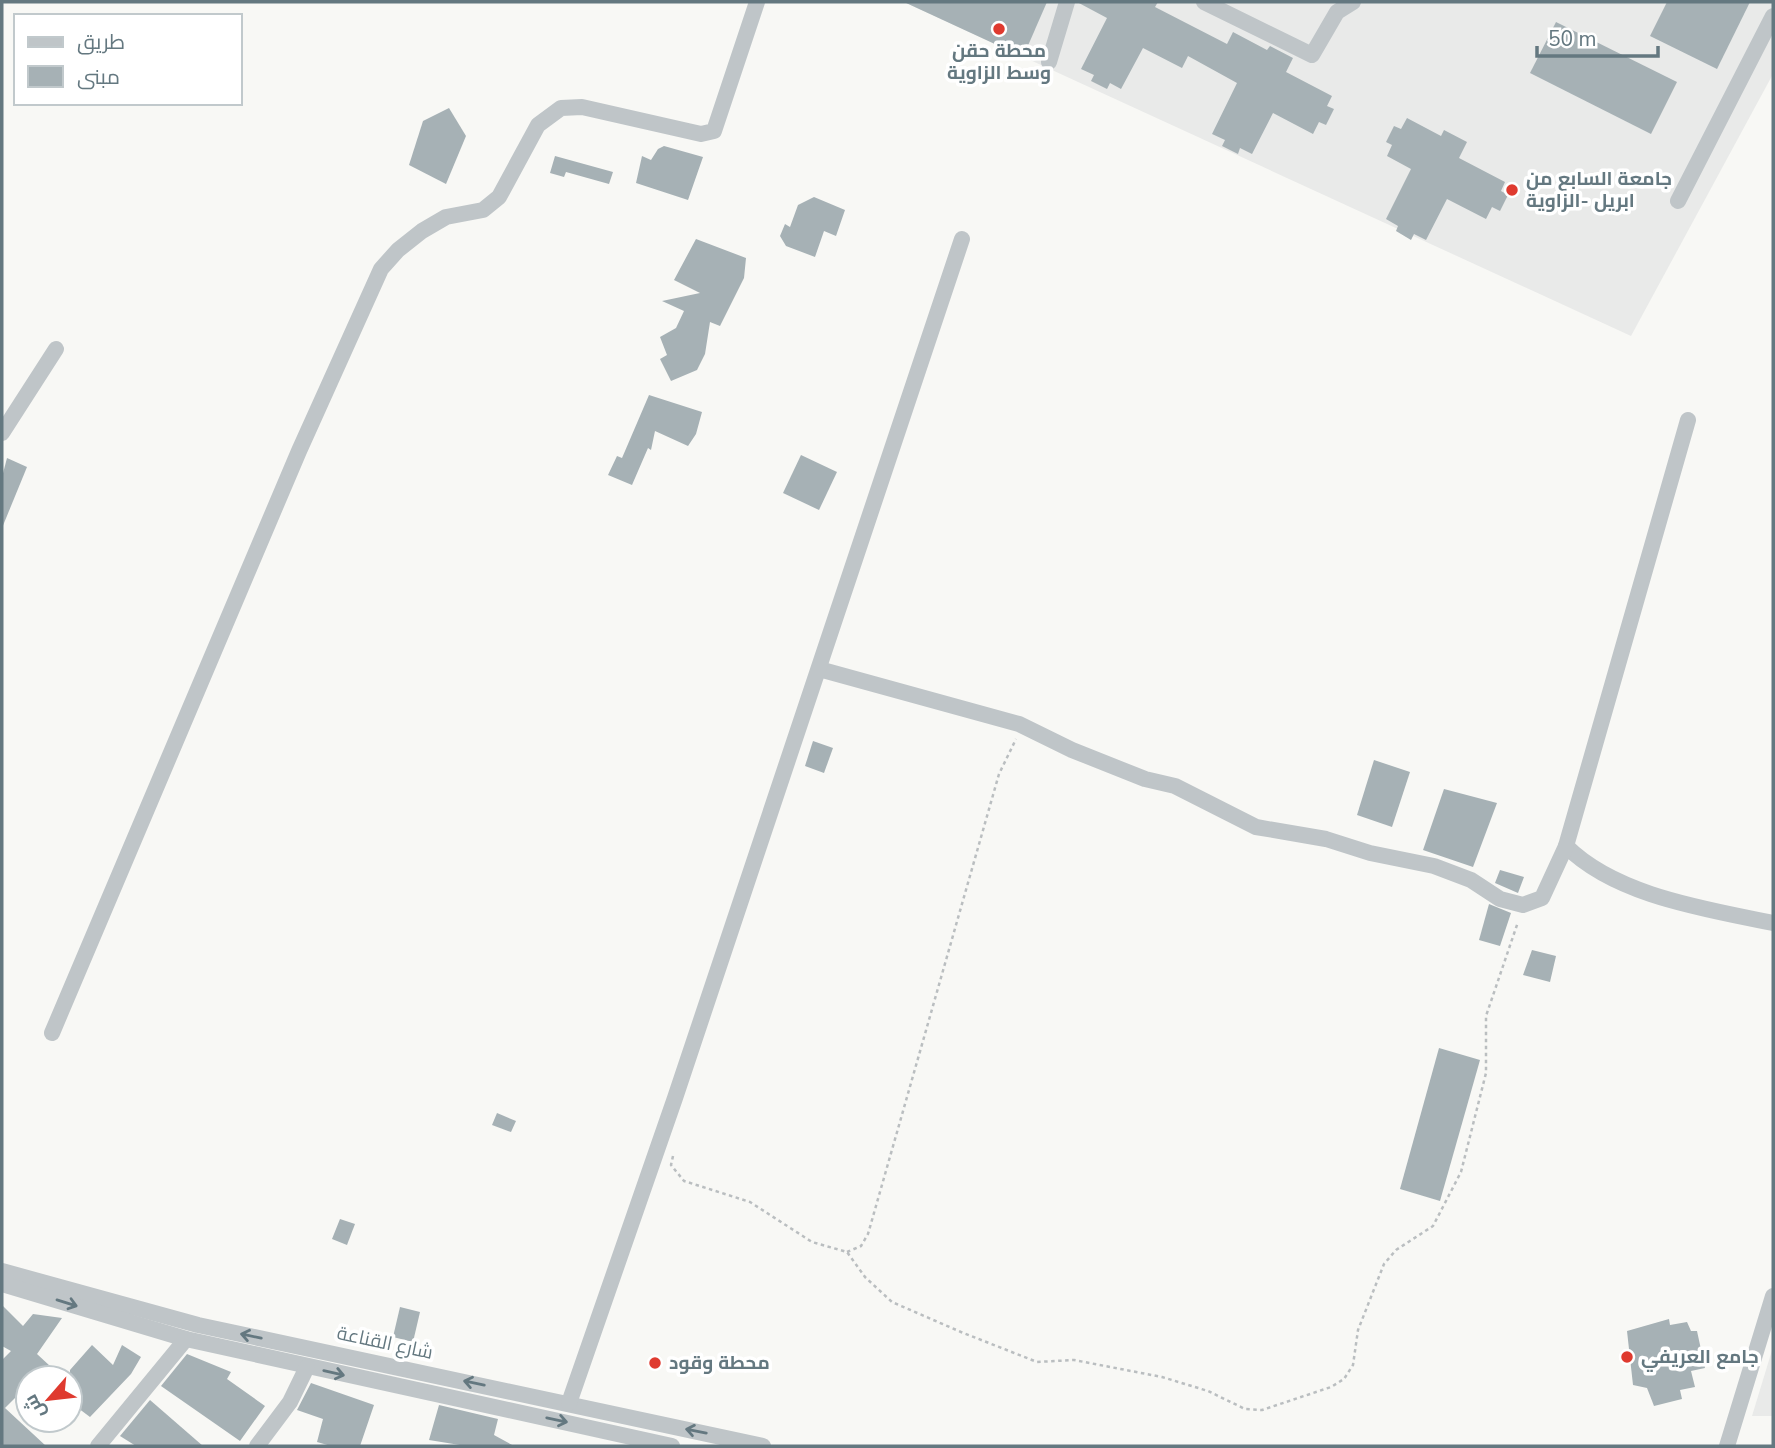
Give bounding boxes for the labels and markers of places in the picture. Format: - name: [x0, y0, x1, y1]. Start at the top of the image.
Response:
- marker: محطة حقن وسط الزاوية: [991, 21, 1007, 37]
- place label: محطة حقن وسط الزاوية: [947, 38, 1051, 86]
- place label: جامعة السابع من ابريل -الزاوية: [1526, 166, 1672, 214]
- marker: جامعة السابع من ابريل -الزاوية: [1504, 182, 1520, 198]
- place label: جامع العريفي: [1641, 1344, 1759, 1372]
- marker: جامع العريفي: [1619, 1349, 1635, 1365]
- place label: محطة وقود: [669, 1350, 770, 1376]
- marker: محطة وقود: [647, 1355, 663, 1371]

